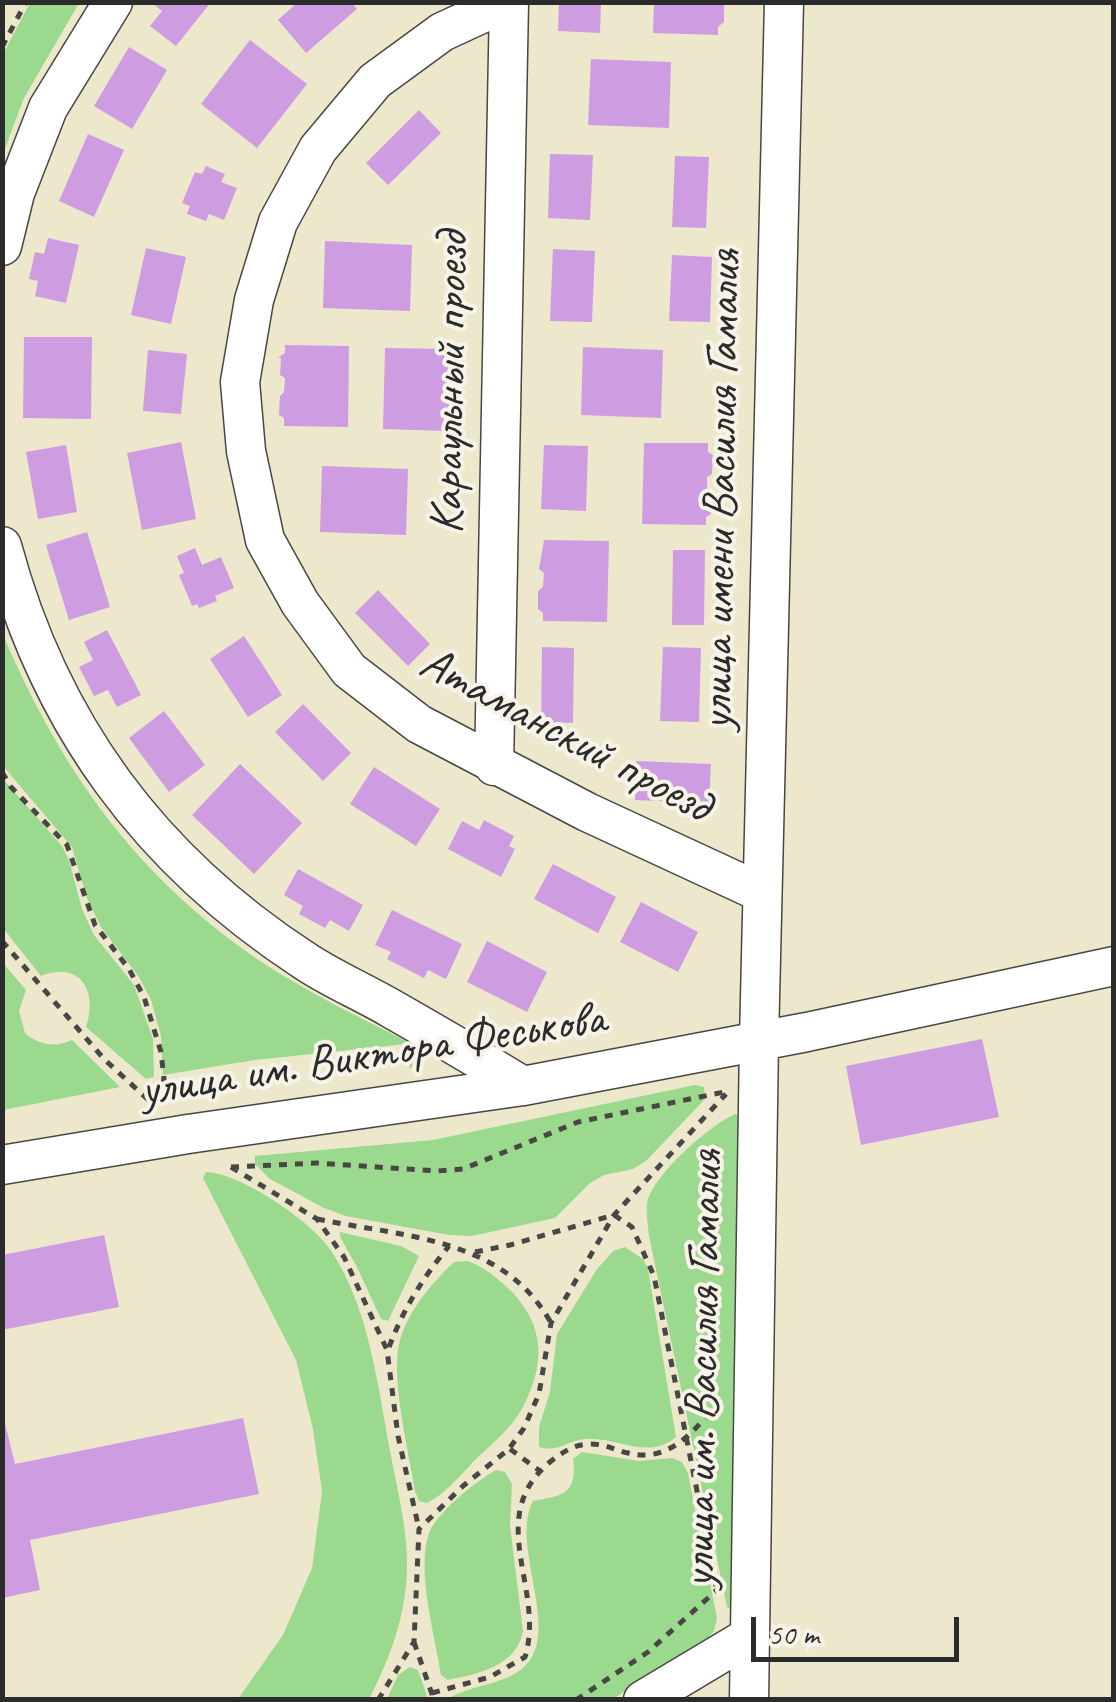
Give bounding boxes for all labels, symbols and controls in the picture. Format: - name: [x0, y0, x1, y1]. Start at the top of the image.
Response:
- street label: Караульный проезд: [420, 231, 482, 535]
- street label: улица имени Василия Гамалия: [689, 249, 755, 731]
- street label: Атаманский проезд: [410, 635, 720, 837]
- street label: улица им. Виктора Феськова: [137, 991, 609, 1121]
- street label: улица им. Василия Гамалия: [671, 1149, 737, 1589]
- scale bar: [756, 1597, 964, 1659]
- text: 50 m: [768, 1615, 819, 1653]

